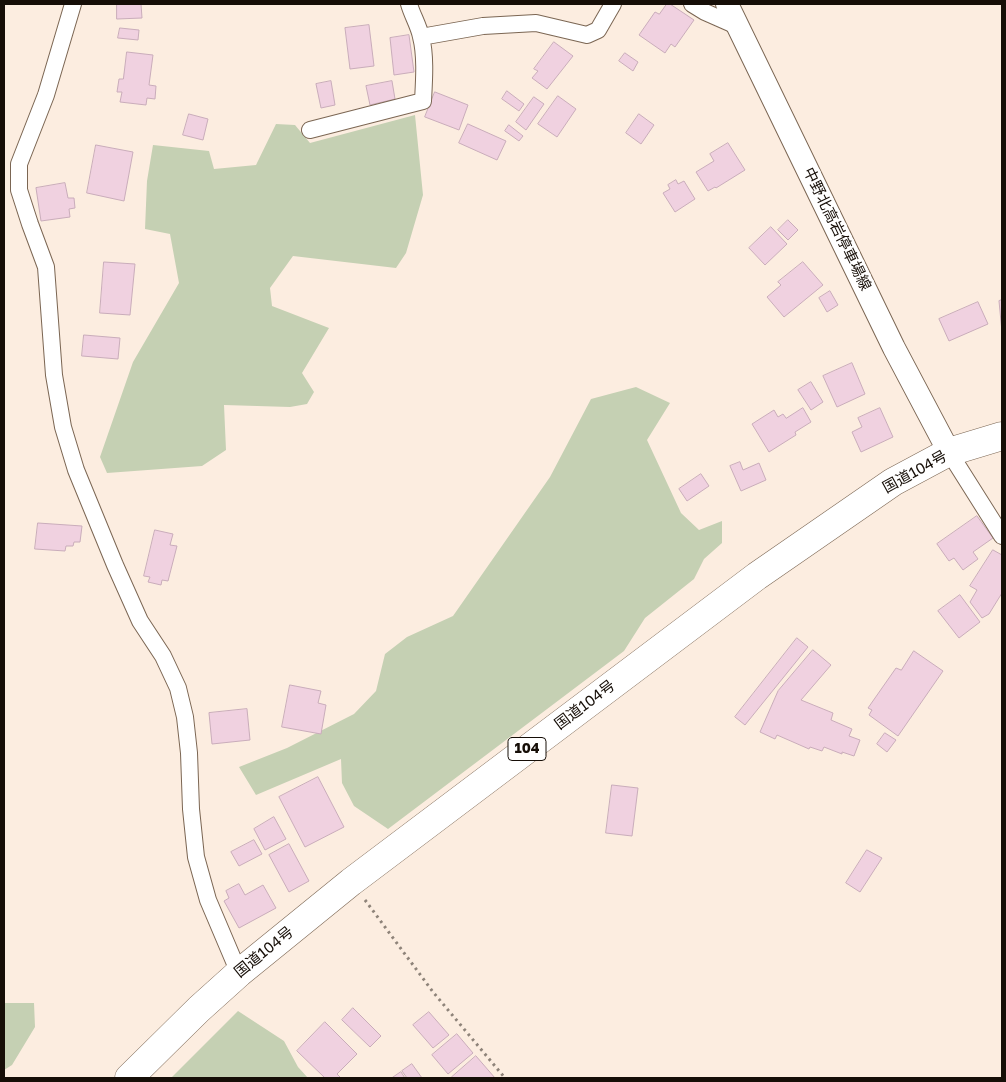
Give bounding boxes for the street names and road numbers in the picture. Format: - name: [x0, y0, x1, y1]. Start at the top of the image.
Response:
- street label: 中野北高岩停車場線: [799, 164, 875, 294]
- street label: 国道104号: [880, 447, 950, 497]
- street label: 国道104号: [551, 677, 619, 733]
- road number: 104: [508, 738, 546, 761]
- street label: 国道104号: [231, 923, 297, 981]

